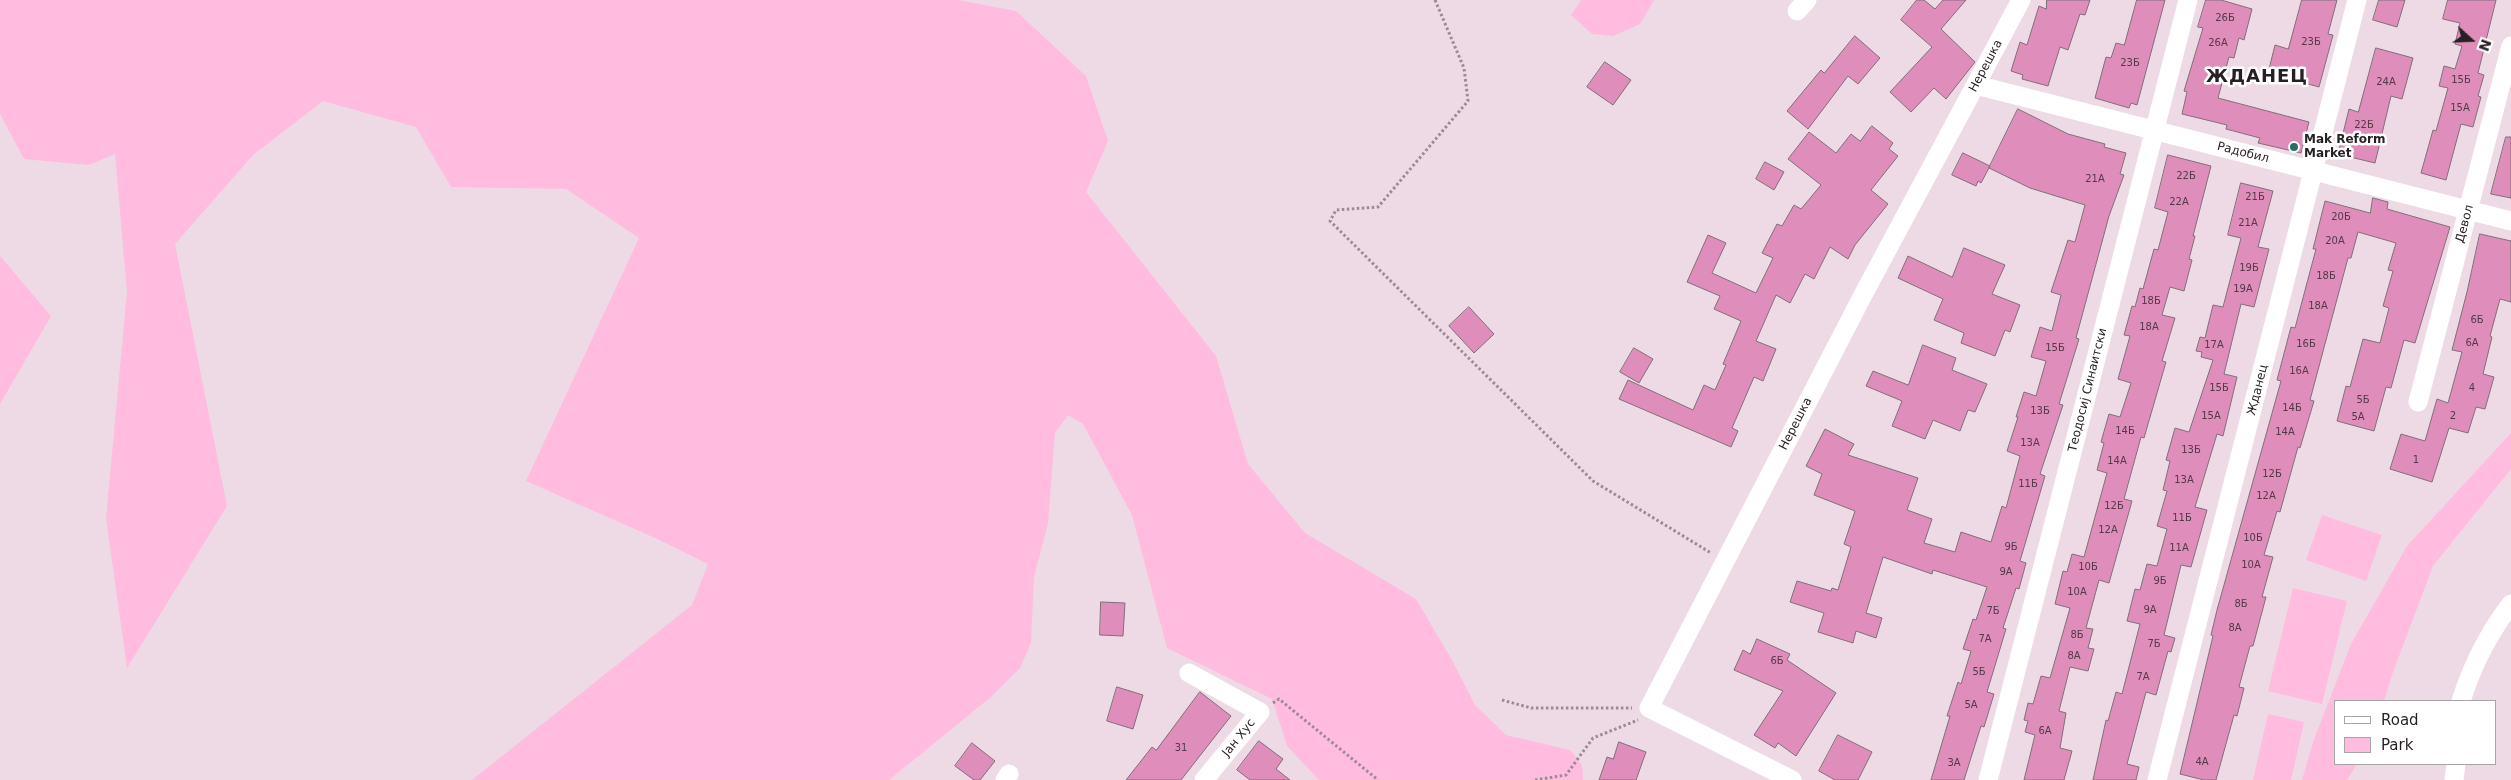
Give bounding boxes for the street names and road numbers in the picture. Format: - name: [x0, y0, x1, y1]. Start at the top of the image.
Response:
- street label: Нерешка: [1966, 37, 2006, 95]
- street label: Радобил: [2215, 140, 2271, 166]
- street label: Девол: [2453, 203, 2477, 245]
- street label: Теодосиј Синаитски: [2066, 327, 2110, 453]
- street label: Жданец: [2245, 363, 2271, 417]
- street label: Нерешка: [1777, 395, 1815, 453]
- street label: Јан Хус: [1219, 716, 1259, 760]

